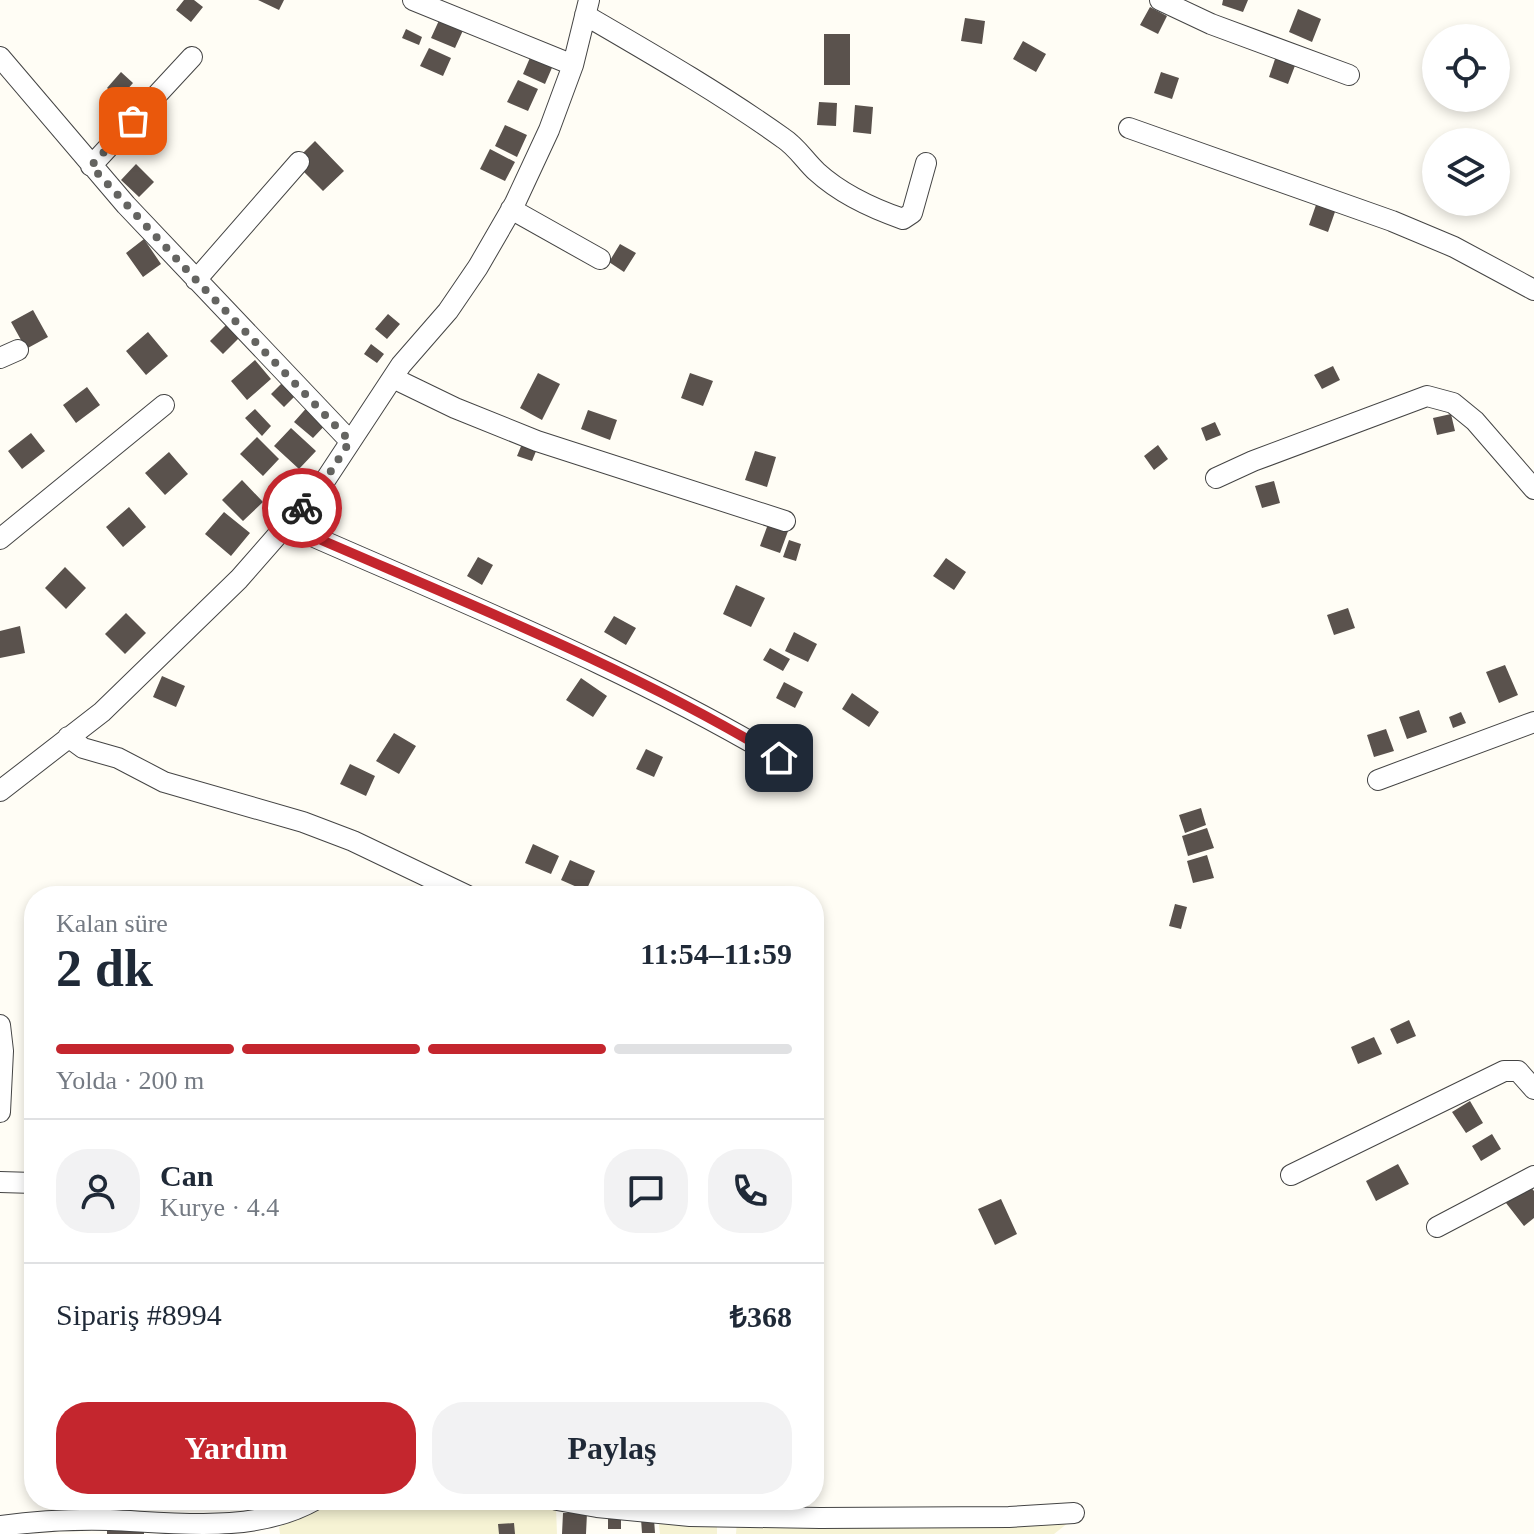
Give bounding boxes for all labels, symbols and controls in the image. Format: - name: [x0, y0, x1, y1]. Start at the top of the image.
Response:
- map controls: [1422, 24, 1510, 216]
- button: locate: [1422, 24, 1510, 112]
- pin: [99, 87, 167, 155]
- icon: bag: [111, 99, 155, 143]
- button: layers: [1422, 128, 1510, 216]
- courier: [262, 468, 342, 548]
- icon: bike: [280, 486, 324, 530]
- pin: [745, 724, 813, 792]
- icon: home: [757, 736, 801, 780]
- text: Kalan süre: [56, 909, 168, 938]
- text: 11:54–11:59: [640, 937, 792, 970]
- text: 2 dk: [56, 940, 153, 997]
- text: Yolda · 200 m: [56, 1066, 204, 1095]
- button: person: [56, 1149, 140, 1233]
- button: chat: [604, 1149, 688, 1233]
- button: phone: [708, 1149, 792, 1233]
- text: Can: [160, 1159, 213, 1192]
- text: Kurye · 4.4: [160, 1193, 279, 1222]
- text: Sipariş #8994: [56, 1298, 222, 1331]
- text: ₺368: [730, 1300, 792, 1333]
- button: Yardım: [56, 1402, 416, 1494]
- button: Paylaş: [432, 1402, 792, 1494]

